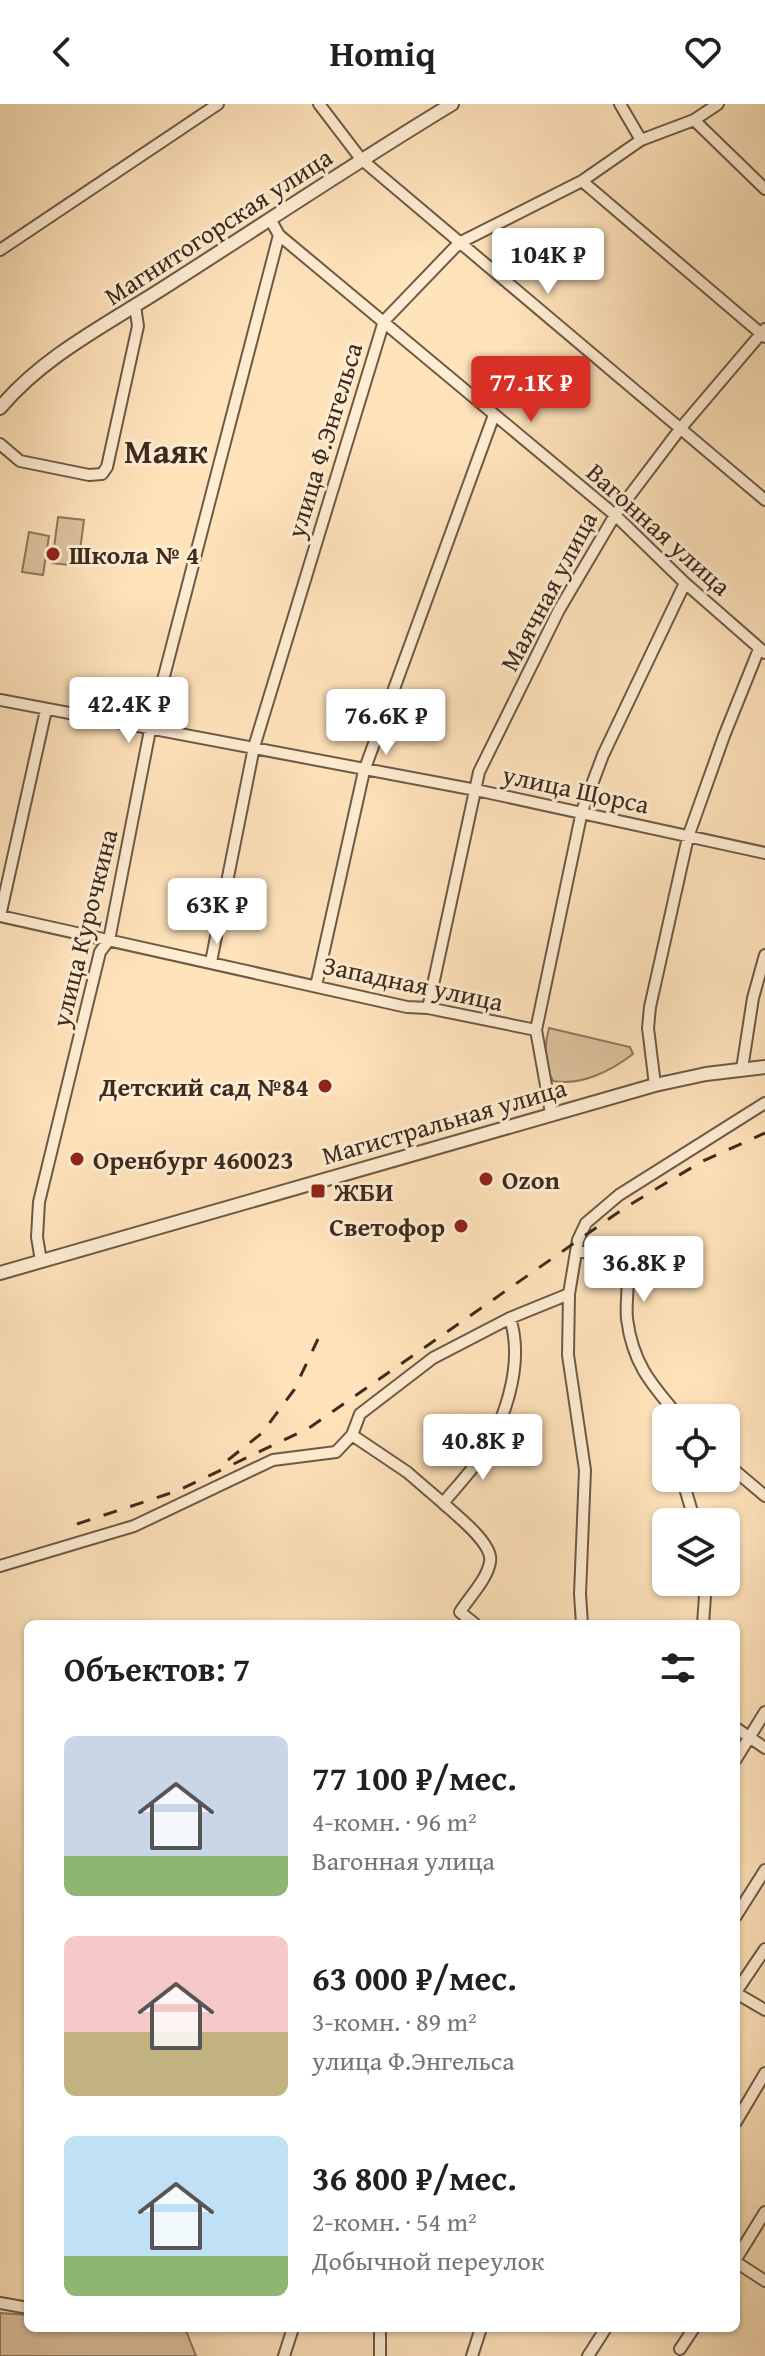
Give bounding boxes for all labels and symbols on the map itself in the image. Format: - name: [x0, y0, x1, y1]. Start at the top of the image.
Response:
- street label: Магнитогорская улица: [96, 137, 340, 315]
- pin: 104K ₽: [483, 228, 613, 296]
- street label: улица Ф.Энгельса: [275, 337, 372, 544]
- pin: 77.1K ₽: [457, 356, 605, 424]
- district label: Маяк: [124, 426, 208, 475]
- street label: Вагонная улица: [578, 453, 741, 605]
- street label: Маячная улица: [489, 503, 607, 678]
- place label: Школа № 4: [69, 535, 199, 574]
- marker: Школа № 4: [44, 545, 62, 563]
- pin: 42.4K ₽: [55, 677, 203, 745]
- pin: 76.6K ₽: [312, 689, 460, 757]
- street label: улица Щорса: [498, 754, 654, 824]
- street label: улица Курочкина: [40, 824, 128, 1032]
- pin: 63K ₽: [161, 878, 273, 946]
- street label: Западная улица: [319, 945, 507, 1021]
- place label: Детский сад №84: [98, 1067, 309, 1106]
- street label: Магистральная улица: [317, 1067, 571, 1175]
- marker: Детский сад №84: [316, 1077, 334, 1095]
- place label: Оренбург 460023: [93, 1140, 294, 1179]
- marker: Оренбург 460023: [68, 1150, 86, 1168]
- place label: Ozon: [502, 1160, 561, 1199]
- marker: Ozon: [477, 1170, 495, 1188]
- place label: ЖБИ: [333, 1172, 394, 1211]
- marker: ЖБИ: [309, 1182, 327, 1200]
- place label: Светофор: [329, 1207, 445, 1246]
- marker: Светофор: [452, 1217, 470, 1235]
- pin: 36.8K ₽: [570, 1236, 718, 1304]
- pin: 40.8K ₽: [409, 1414, 557, 1482]

